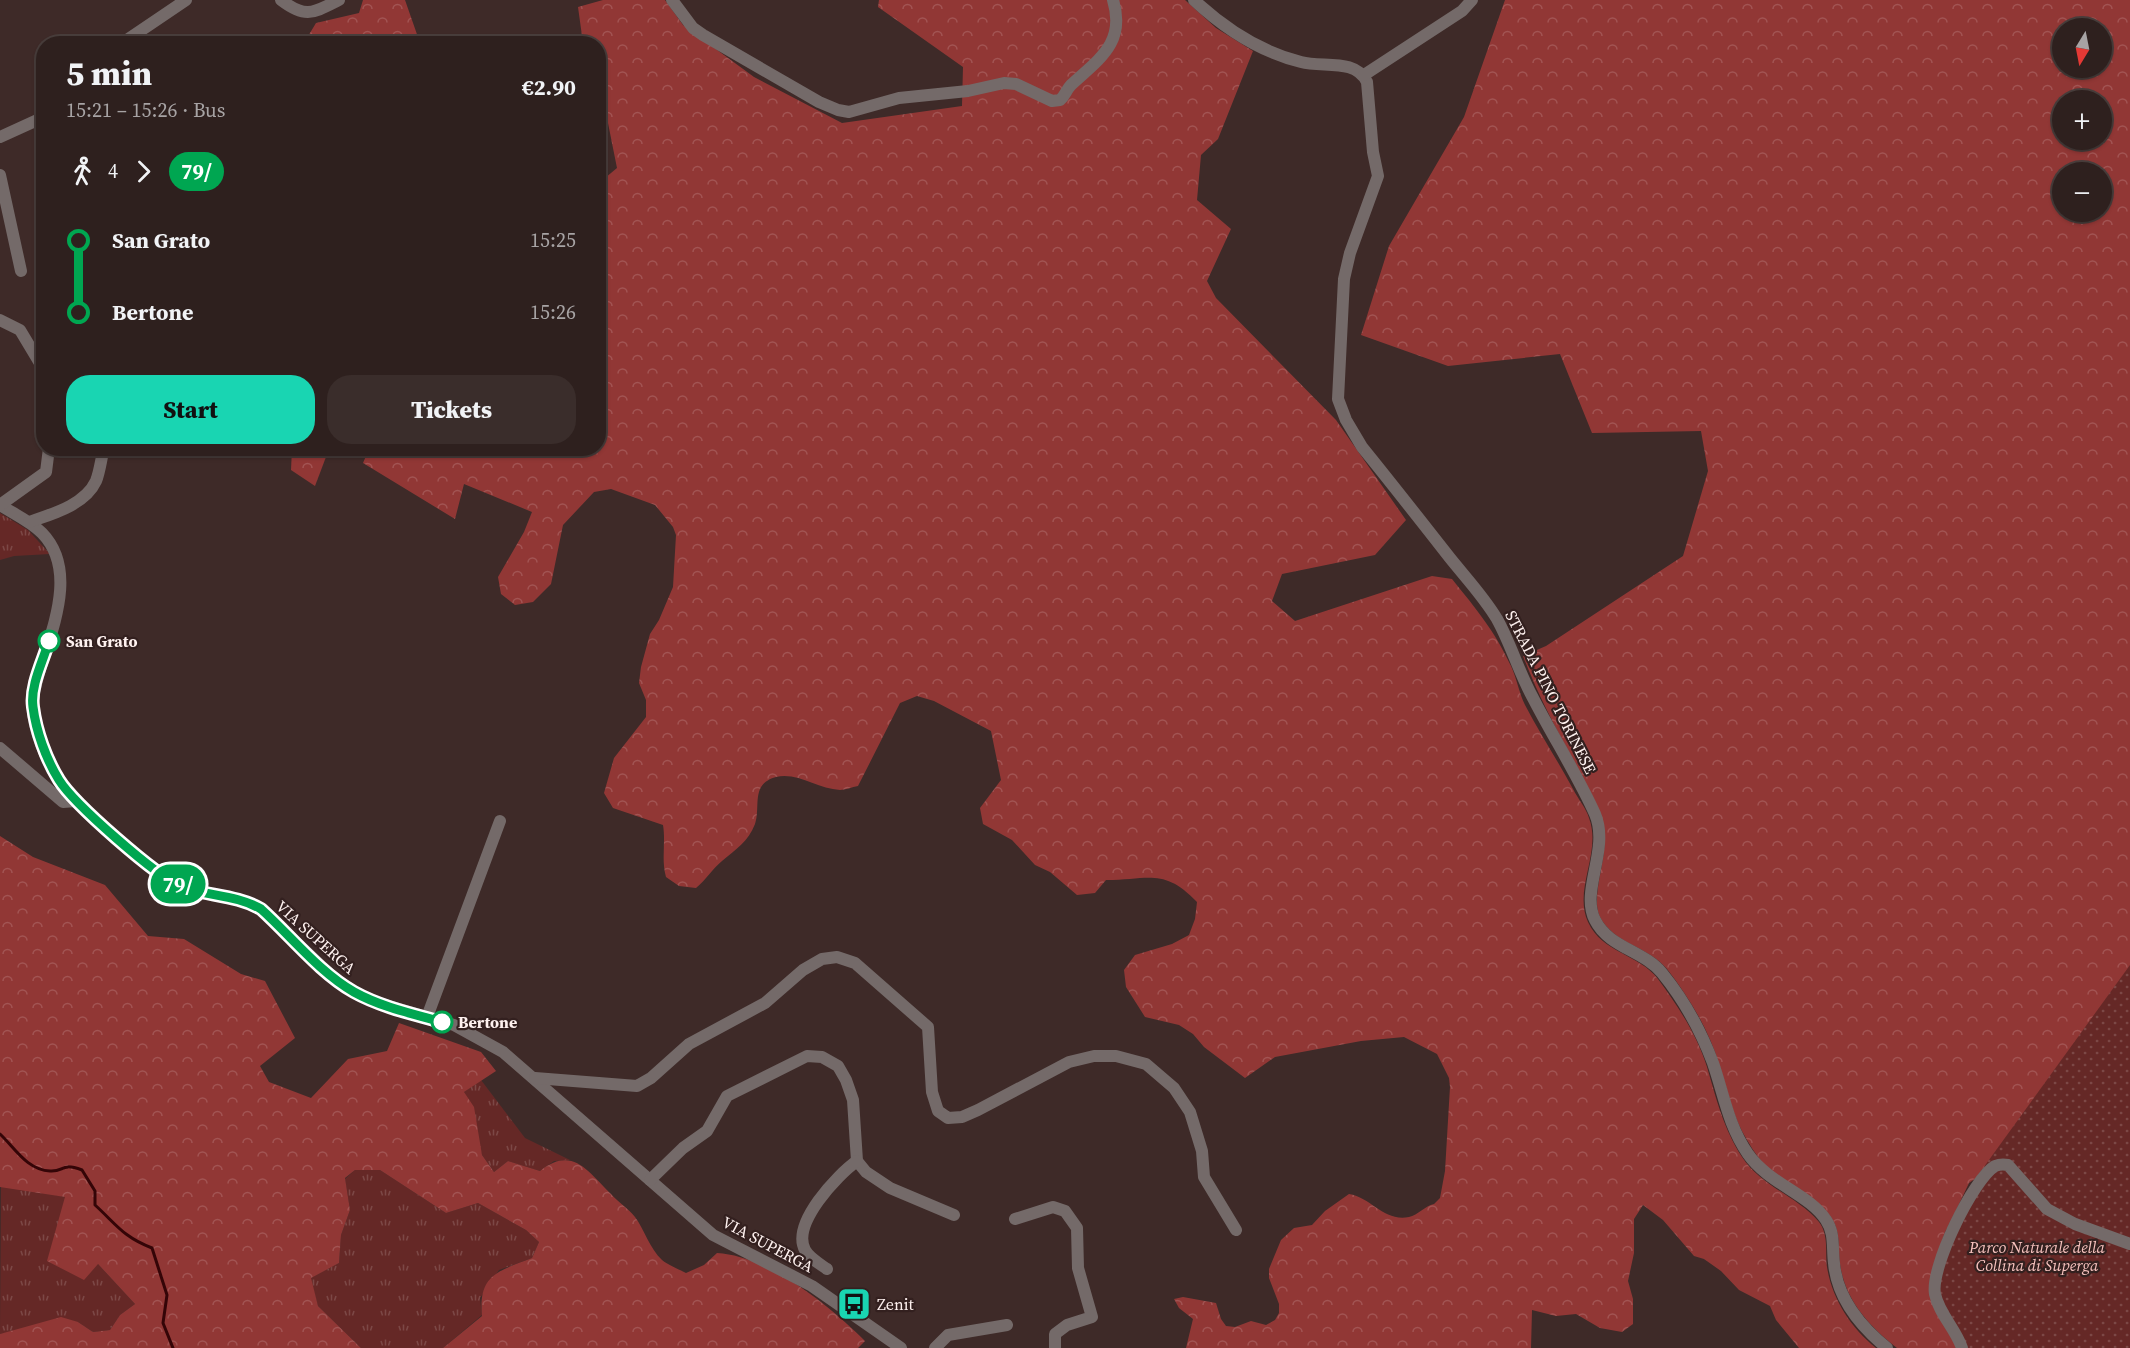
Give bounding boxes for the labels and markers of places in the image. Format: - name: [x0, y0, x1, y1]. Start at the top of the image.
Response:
- marker: San Grato: [38, 630, 60, 652]
- place label: San Grato: [66, 630, 137, 652]
- marker: Bertone: [431, 1011, 453, 1033]
- place label: Bertone: [458, 1011, 517, 1033]
- bus stop icon: Zenit: [836, 1286, 872, 1322]
- place label: Zenit: [877, 1293, 914, 1315]

